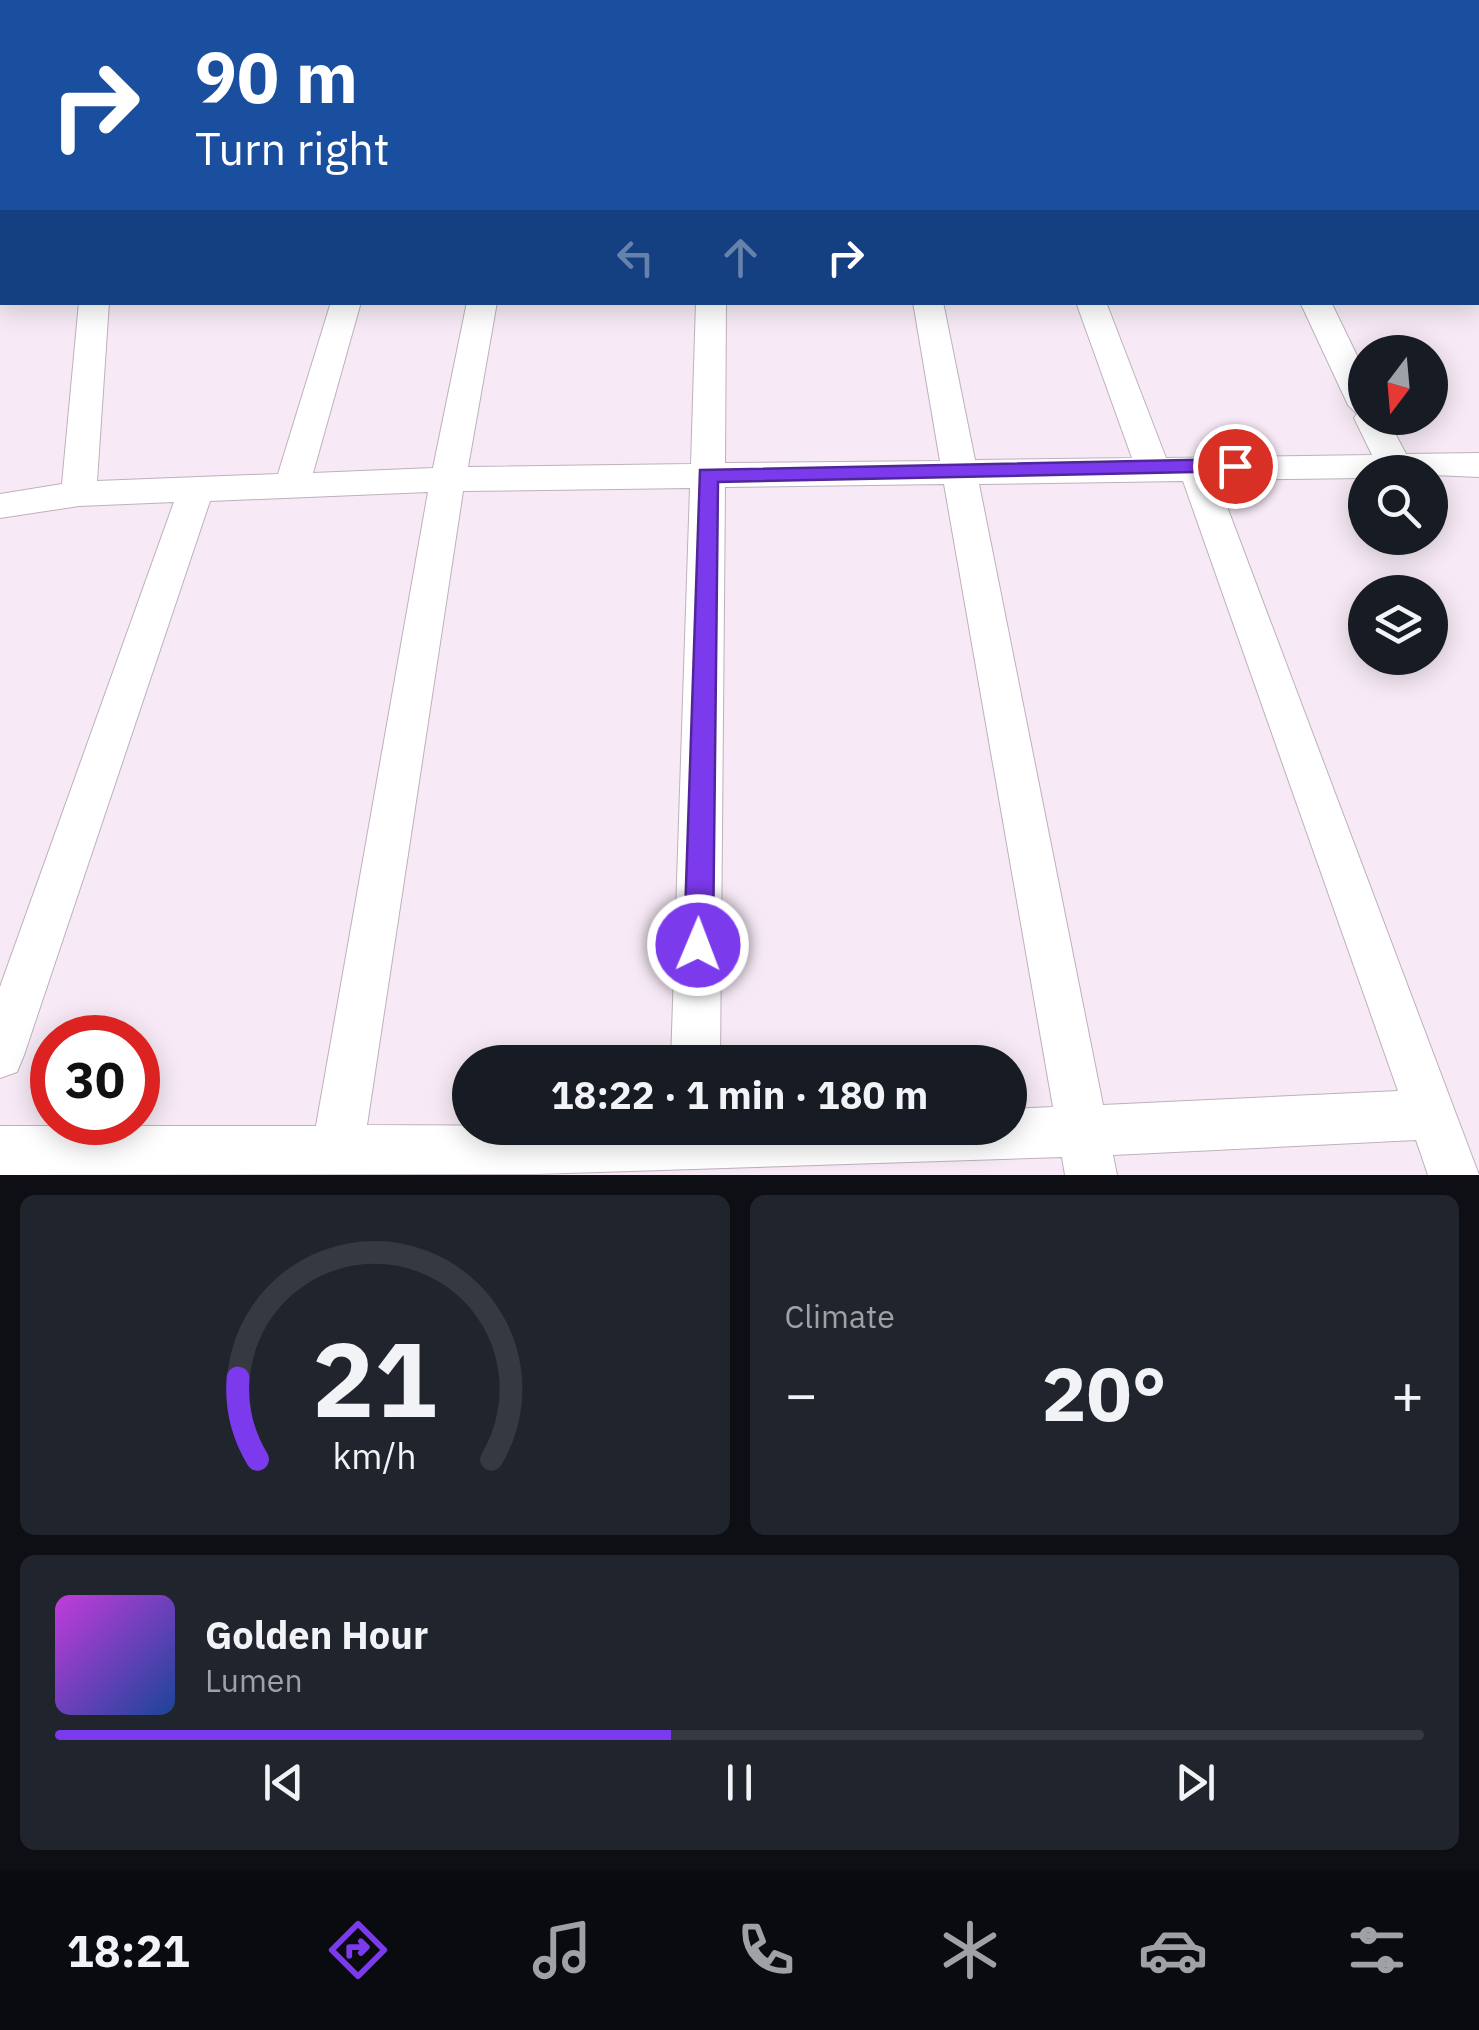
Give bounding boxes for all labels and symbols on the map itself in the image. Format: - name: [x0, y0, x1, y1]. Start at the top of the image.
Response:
- north arrow: [1348, 335, 1448, 435]
- pin: [1193, 424, 1278, 509]
- position arrow: [646, 893, 750, 997]
- speed limit sign: 30: [30, 1015, 160, 1145]

